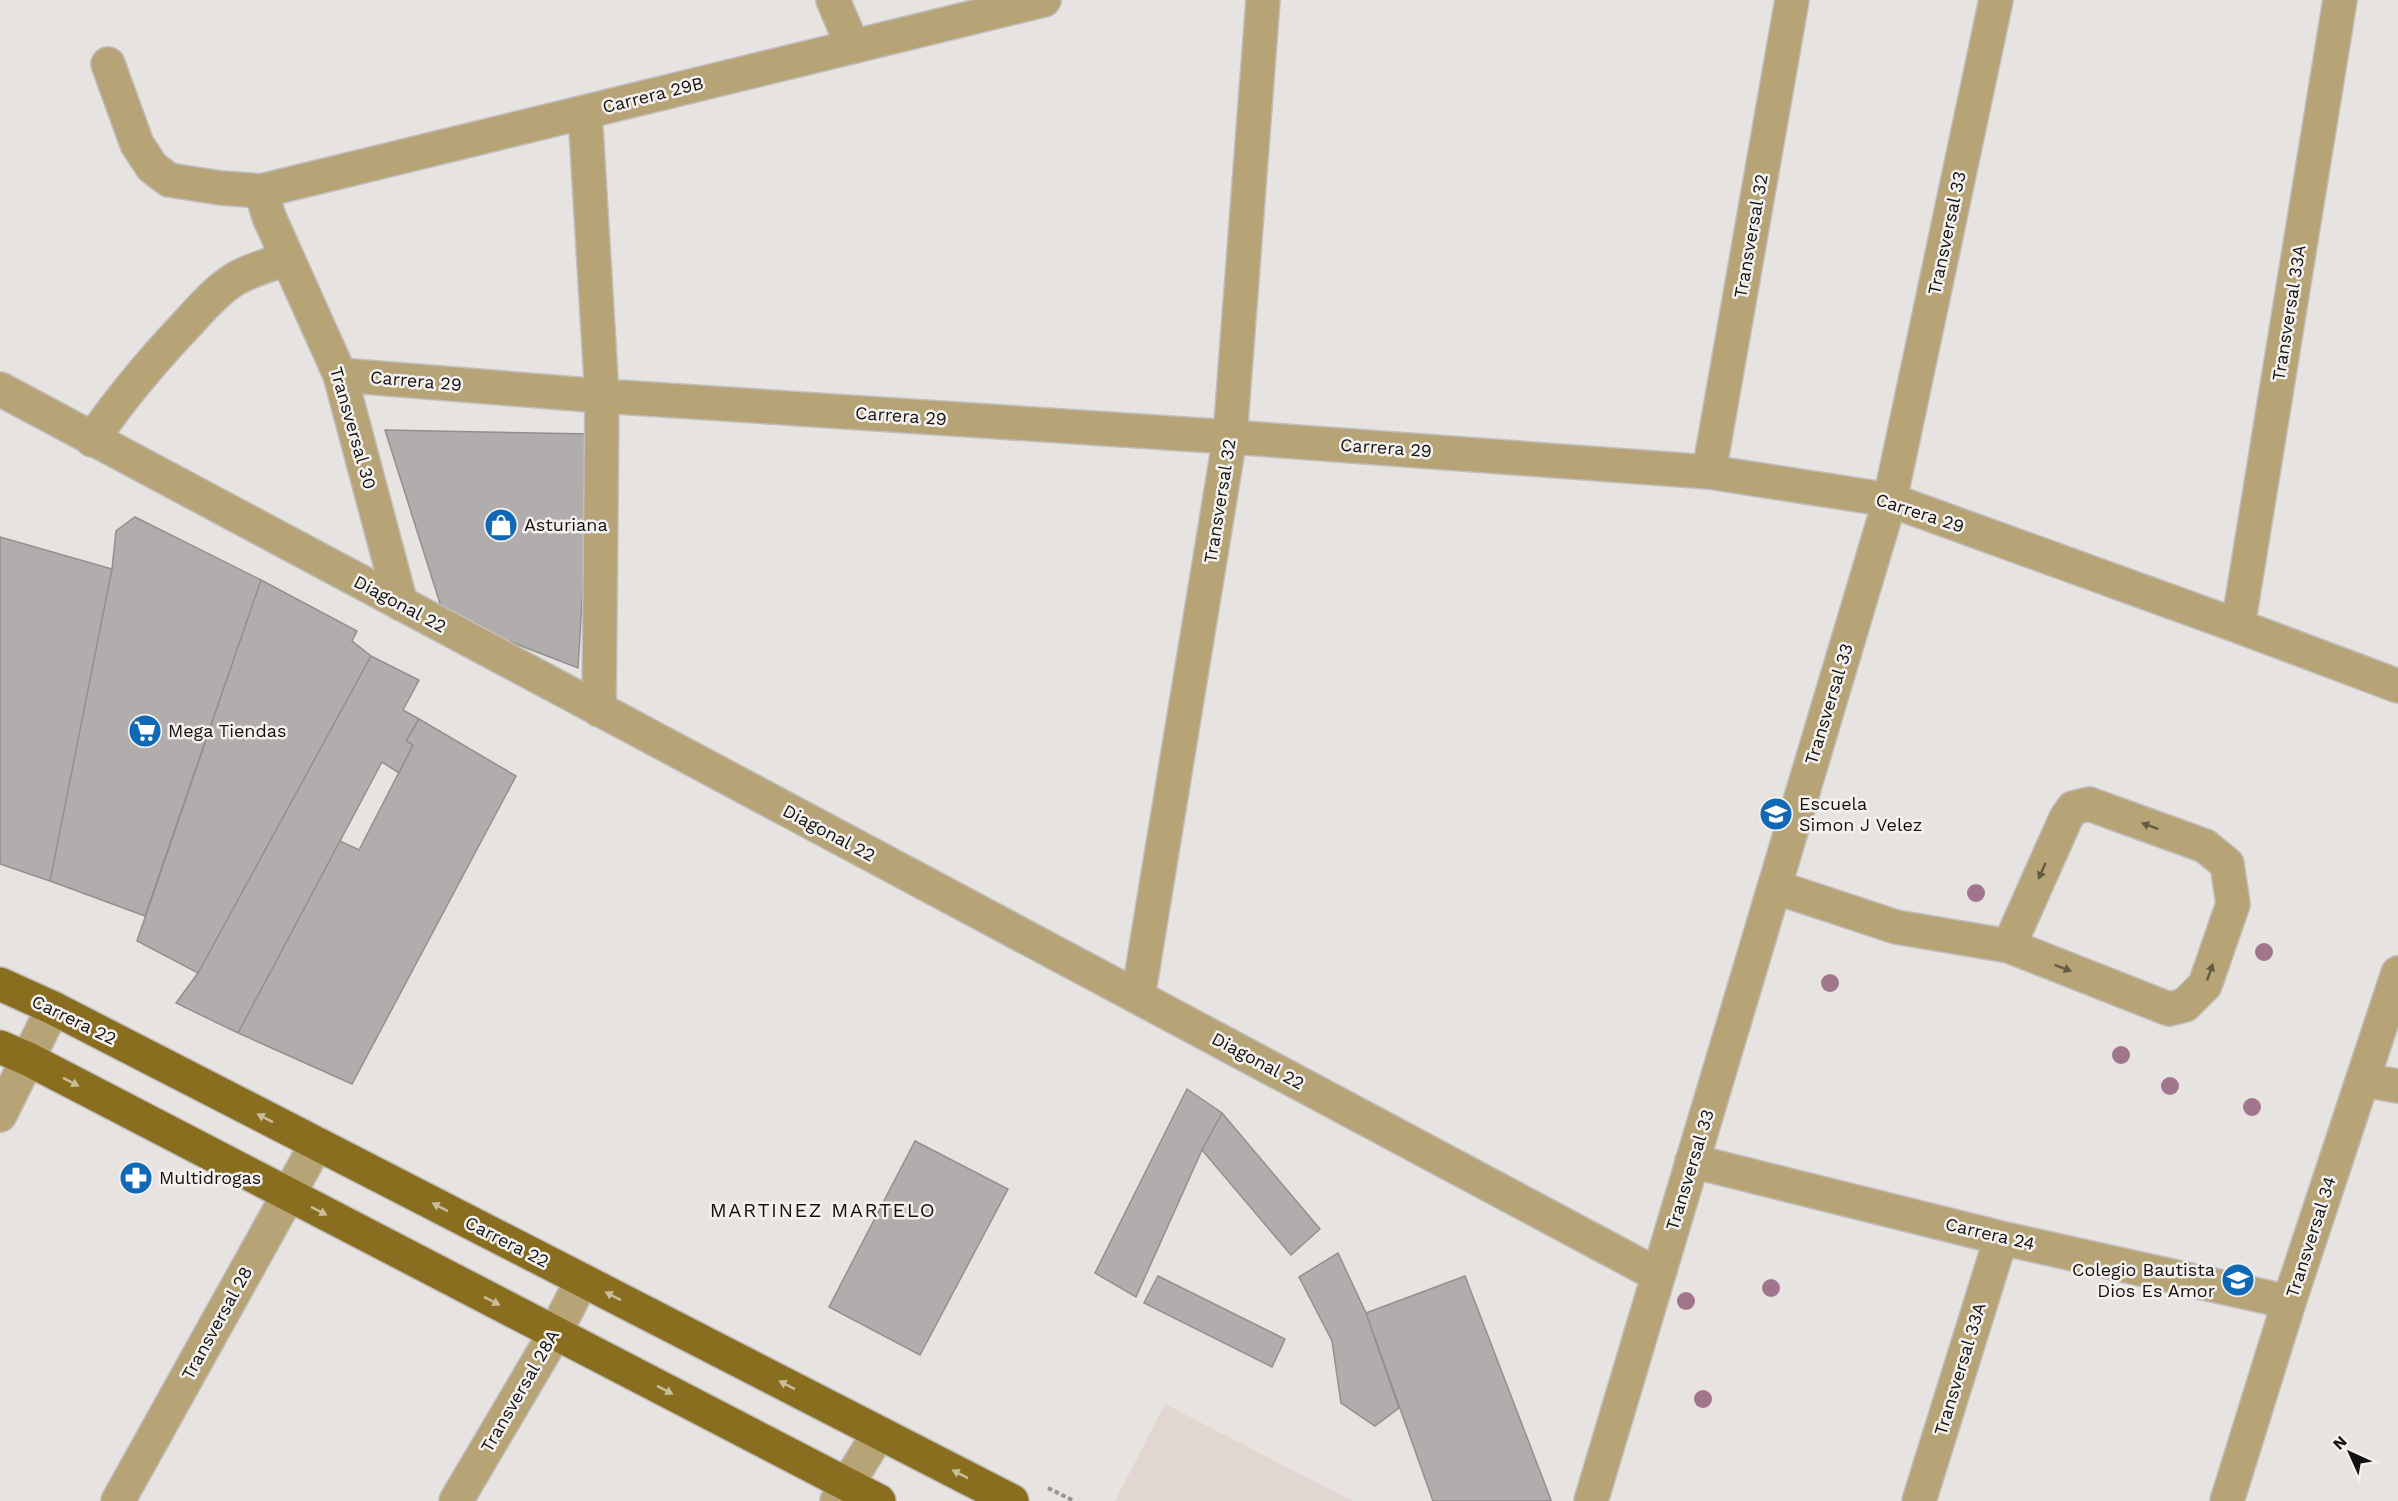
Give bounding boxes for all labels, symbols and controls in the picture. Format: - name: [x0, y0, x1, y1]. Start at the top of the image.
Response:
- street label: Carrera 29B: [600, 72, 706, 117]
- street label: Transversal 33: [1923, 169, 1970, 297]
- street label: Transversal 32: [1729, 172, 1772, 300]
- street label: Transversal 33A: [2267, 243, 2310, 383]
- street label: Transversal 30: [326, 364, 381, 492]
- street label: Carrera 29: [369, 366, 463, 395]
- street label: Carrera 29: [854, 402, 948, 429]
- street label: Carrera 29: [1339, 434, 1433, 461]
- street label: Transversal 32: [1199, 437, 1240, 565]
- street label: Carrera 29: [1873, 488, 1967, 537]
- shop icon: Asturiana: [483, 507, 519, 543]
- place label: Asturiana: [524, 514, 608, 535]
- street label: Diagonal 22: [350, 570, 450, 637]
- street label: Transversal 33: [1800, 641, 1857, 767]
- supermarket icon: Mega Tiendas: [127, 713, 163, 749]
- place label: Mega Tiendas: [168, 720, 286, 741]
- place label: Escuela Simon J Velez: [1799, 793, 1922, 835]
- school or university icon: Escuela Simon J Velez: [1758, 796, 1794, 832]
- street label: Diagonal 22: [779, 799, 879, 866]
- one-way arrow: [2141, 821, 2159, 831]
- one-way arrow: [2038, 863, 2047, 880]
- one-way arrow: [2205, 963, 2215, 981]
- one-way arrow: [2054, 964, 2072, 973]
- street label: Carrera 22: [29, 990, 120, 1049]
- street label: Diagonal 22: [1208, 1027, 1308, 1094]
- one-way arrow: [63, 1077, 80, 1087]
- street label: Transversal 33: [1661, 1107, 1718, 1233]
- one-way arrow: [256, 1113, 273, 1122]
- pharmacy icon: Multidrogas: [118, 1160, 154, 1196]
- place label: Multidrogas: [159, 1167, 261, 1188]
- street label: Transversal 34: [2281, 1174, 2340, 1300]
- district label: MARTINEZ MARTELO: [710, 1198, 936, 1222]
- one-way arrow: [431, 1203, 448, 1212]
- one-way arrow: [311, 1206, 328, 1216]
- street label: Carrera 22: [462, 1211, 553, 1272]
- street label: Carrera 24: [1943, 1213, 2037, 1254]
- place label: Colegio Bautista Dios Es Amor: [2072, 1259, 2215, 1301]
- street label: Transversal 28: [177, 1262, 256, 1383]
- school or university icon: Colegio Bautista Dios Es Amor: [2220, 1262, 2256, 1298]
- one-way arrow: [605, 1291, 622, 1301]
- one-way arrow: [483, 1295, 501, 1305]
- street label: Transversal 33A: [1929, 1300, 1990, 1438]
- street label: Transversal 28A: [476, 1326, 563, 1456]
- one-way arrow: [778, 1381, 795, 1390]
- one-way arrow: [657, 1385, 674, 1395]
- north arrow: [2320, 1423, 2380, 1483]
- text: N: [2329, 1432, 2351, 1454]
- one-way arrow: [952, 1470, 969, 1479]

